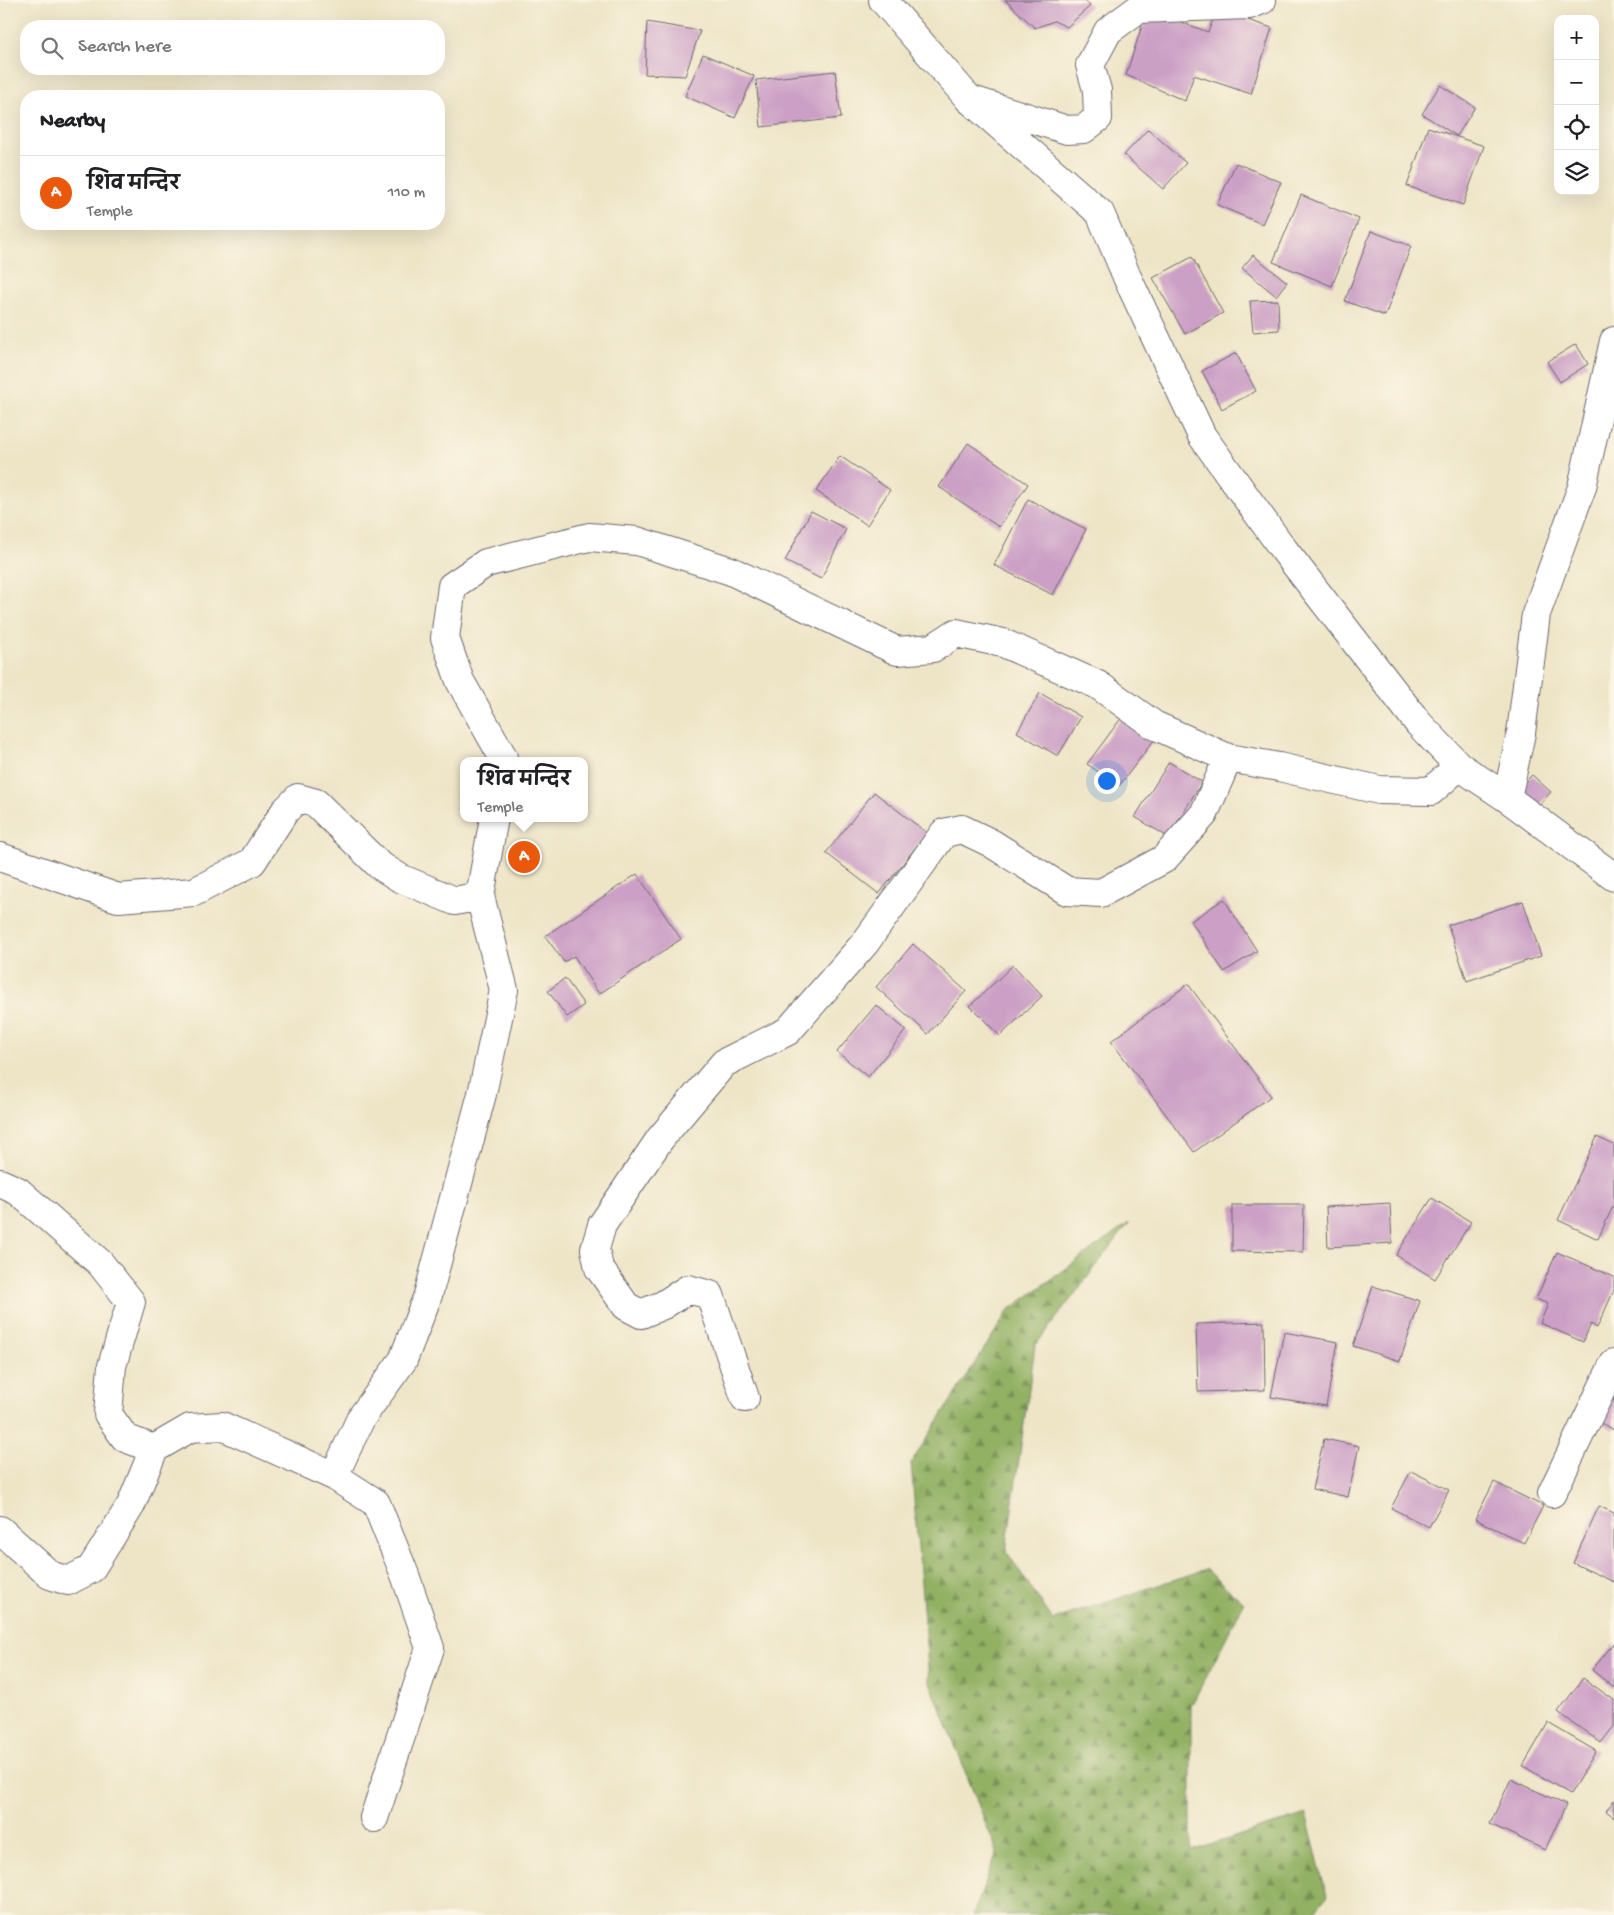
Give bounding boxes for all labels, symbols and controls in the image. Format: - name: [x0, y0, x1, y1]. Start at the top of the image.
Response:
- map controls: [1554, 15, 1599, 195]
- button: +: [1554, 15, 1599, 60]
- search box: [20, 20, 445, 75]
- icon: search: [38, 34, 66, 62]
- text: Search here: [78, 36, 172, 59]
- button: −: [1554, 60, 1599, 105]
- button: locate: [1554, 105, 1599, 150]
- text: Nearby: [40, 110, 105, 135]
- button: layers: [1554, 150, 1599, 195]
- text: शिव मन्दिर: [87, 174, 179, 197]
- text: A: [51, 184, 61, 203]
- text: 110 m: [388, 184, 425, 203]
- text: Temple: [87, 203, 132, 222]
- popup: [460, 757, 588, 822]
- your location: [1094, 768, 1120, 794]
- text: शिव मन्दिर: [478, 770, 570, 793]
- text: Temple: [478, 799, 523, 818]
- pin: A: [508, 838, 540, 876]

